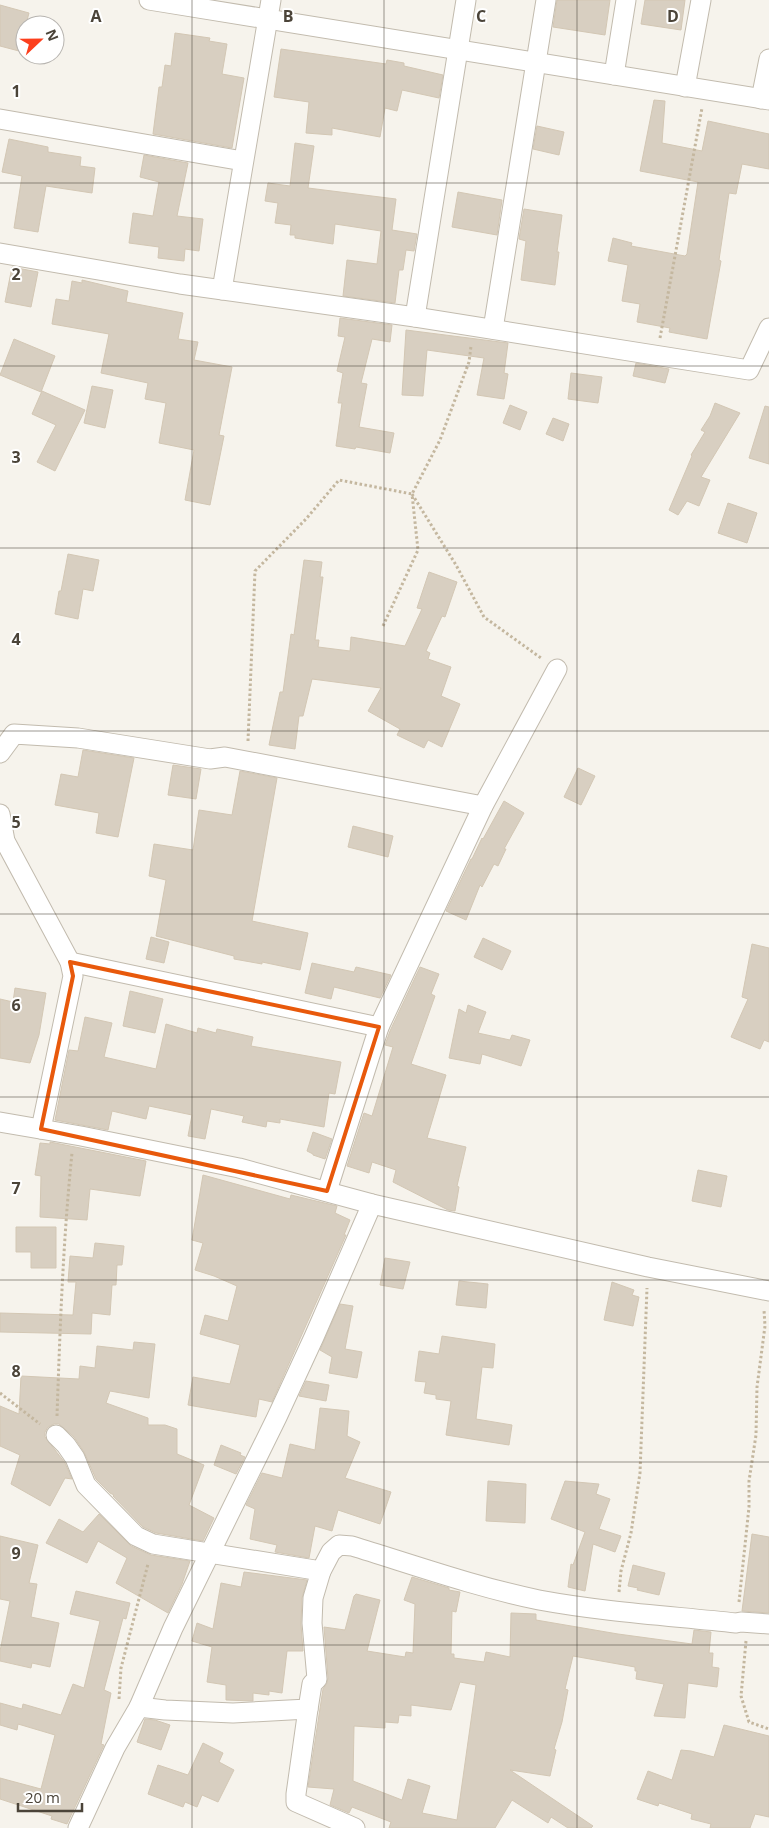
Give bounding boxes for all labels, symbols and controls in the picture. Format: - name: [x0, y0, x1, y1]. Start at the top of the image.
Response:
- text: A: [90, 5, 102, 27]
- text: B: [283, 5, 293, 27]
- text: C: [476, 5, 486, 27]
- text: D: [667, 5, 679, 27]
- north arrow: [15, 15, 65, 65]
- text: N: [42, 26, 63, 44]
- text: 1: [11, 80, 21, 102]
- text: 2: [11, 263, 21, 285]
- text: 3: [11, 446, 21, 468]
- text: 4: [11, 628, 21, 650]
- text: 5: [11, 811, 21, 833]
- text: 6: [11, 994, 21, 1016]
- text: 7: [11, 1177, 21, 1199]
- text: 8: [11, 1360, 21, 1382]
- text: 9: [11, 1542, 21, 1564]
- scale bar: [18, 1780, 81, 1812]
- text: 20 m: [25, 1787, 60, 1807]

